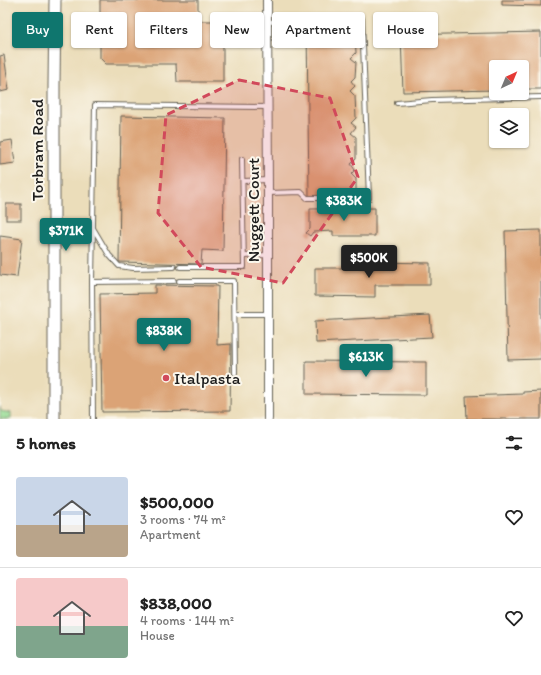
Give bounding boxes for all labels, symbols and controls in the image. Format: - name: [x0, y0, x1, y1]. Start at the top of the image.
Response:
- chip: Buy: [12, 12, 63, 48]
- chip: Rent: [71, 12, 127, 48]
- chip: Filters: [135, 12, 202, 48]
- chip: New: [210, 12, 264, 48]
- chip: Apartment: [272, 12, 365, 48]
- chip: House: [373, 12, 438, 48]
- north arrow: [489, 60, 529, 100]
- map controls: [489, 60, 529, 148]
- street label: Torbram Road: [27, 99, 47, 201]
- button: layers: [489, 108, 529, 148]
- street label: Nuggett Court: [243, 157, 263, 262]
- pin: $383K: [316, 188, 372, 222]
- text: $383K: [326, 193, 362, 208]
- pin: $371K: [38, 218, 94, 252]
- text: $371K: [49, 223, 83, 238]
- pin: $500K: [341, 245, 397, 279]
- text: $500K: [350, 250, 388, 265]
- pin: $838K: [136, 318, 192, 352]
- text: $838K: [146, 323, 182, 338]
- pin: $613K: [338, 344, 394, 378]
- text: $613K: [349, 349, 383, 364]
- place label: Italpasta: [174, 368, 241, 388]
- marker: Italpasta: [161, 373, 171, 383]
- icon: filters: [503, 432, 525, 454]
- text: 5 homes: [16, 433, 76, 453]
- text: $500,000: [140, 492, 214, 512]
- icon: home: [48, 493, 96, 541]
- icon: heart: [503, 506, 525, 528]
- text: 3 rooms · 74 m²: [140, 512, 226, 527]
- text: Apartment: [140, 527, 201, 542]
- text: $838,000: [140, 593, 212, 613]
- icon: home: [48, 594, 96, 642]
- icon: heart: [503, 607, 525, 629]
- text: 4 rooms · 144 m²: [140, 613, 234, 628]
- text: House: [140, 628, 175, 643]

